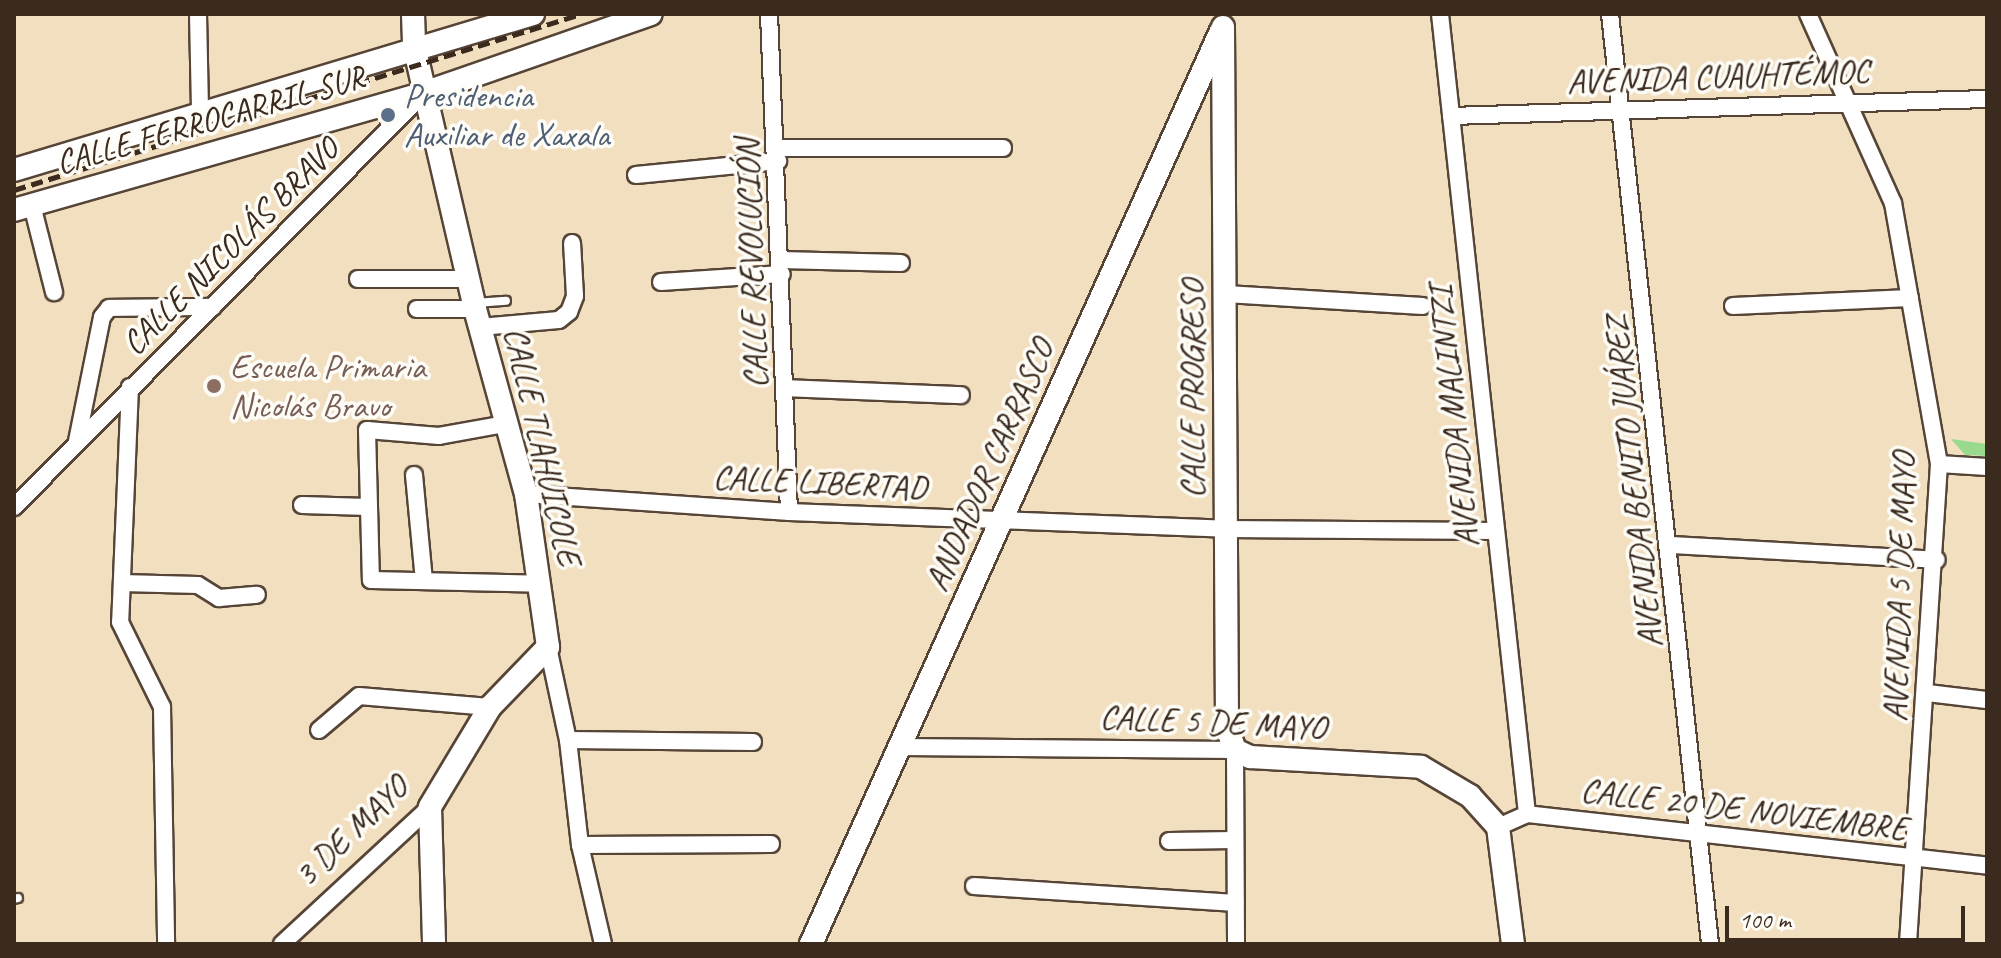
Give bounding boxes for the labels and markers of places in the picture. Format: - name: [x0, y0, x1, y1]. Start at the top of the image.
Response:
- place label: Presidencia Auxiliar de Xaxala: [404, 75, 609, 154]
- marker: Presidencia Auxiliar de Xaxala: [379, 106, 397, 124]
- place label: Escuela Primaria Nicolás Bravo: [230, 346, 425, 426]
- marker: Escuela Primaria Nicolás Bravo: [205, 377, 223, 395]

